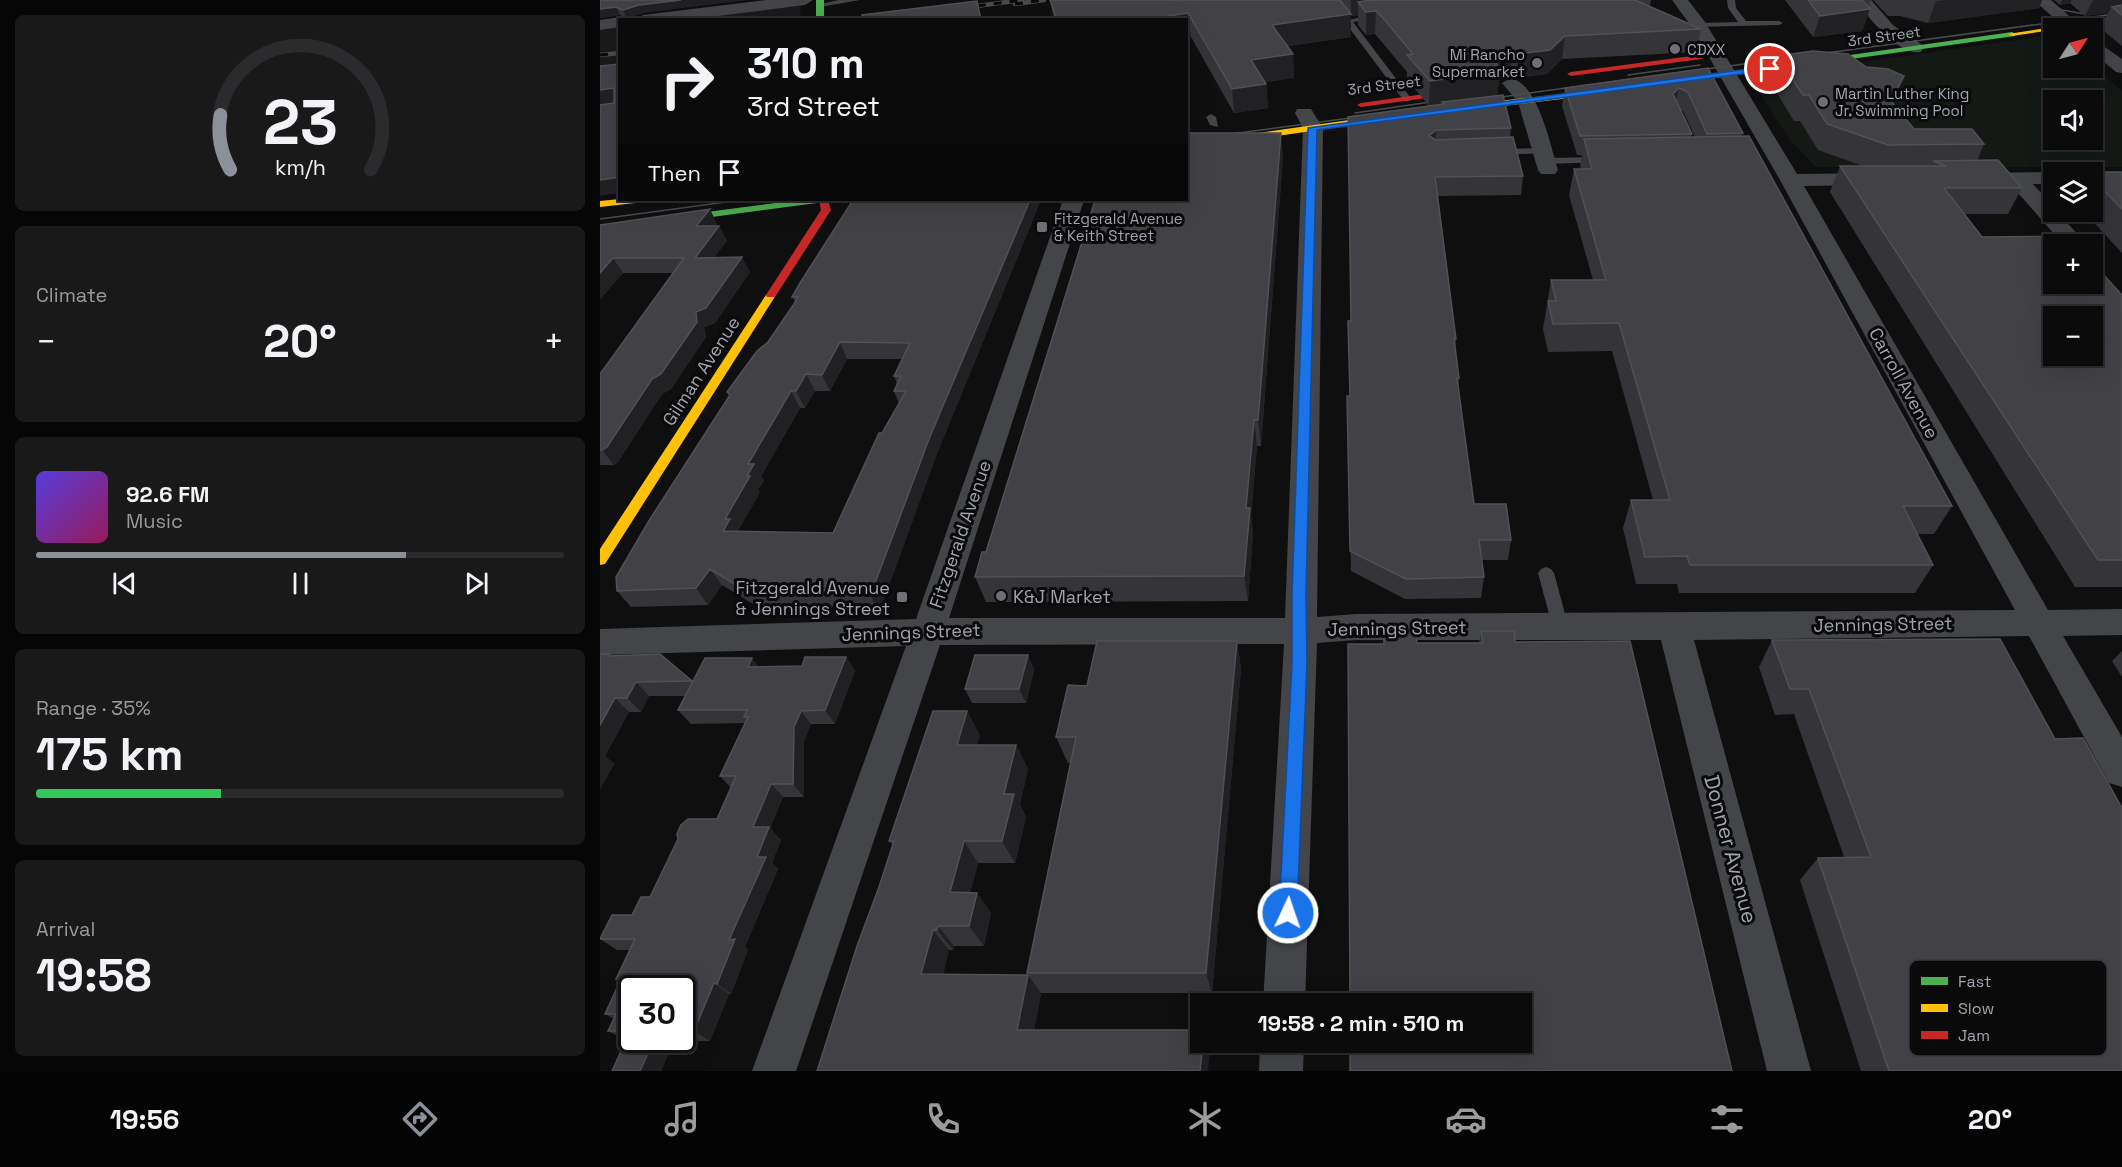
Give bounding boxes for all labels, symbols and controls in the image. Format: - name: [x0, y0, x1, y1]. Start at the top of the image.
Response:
- north arrow: [2043, 18, 2103, 78]
- map controls: [2043, 18, 2103, 366]
- street label: 3rd Street: [1846, 21, 1922, 51]
- text: 310 m: [747, 37, 865, 90]
- place label: CDXX: [1687, 40, 1726, 59]
- icon: right: [648, 42, 726, 120]
- marker: CDXX: [1668, 42, 1682, 56]
- pin: [1744, 43, 1795, 94]
- place label: Mi Rancho Supermarket: [1432, 45, 1525, 81]
- icon: arrive: [1753, 52, 1786, 85]
- marker: Mi Rancho Supermarket: [1530, 56, 1544, 70]
- street label: 3rd Street: [1346, 71, 1422, 99]
- text: 23: [262, 83, 337, 162]
- place label: Martin Luther King Jr. Swimming Pool: [1835, 84, 1969, 120]
- text: 3rd Street: [747, 89, 880, 124]
- button: sound: [2043, 90, 2103, 150]
- marker: Martin Luther King Jr. Swimming Pool: [1816, 95, 1830, 109]
- text: km/h: [274, 154, 326, 181]
- icon: arrive: [713, 156, 746, 189]
- text: Then: [648, 159, 701, 187]
- button: layers: [2043, 162, 2103, 222]
- place label: Fitzgerald Avenue & Keith Street: [1054, 209, 1183, 245]
- marker: Fitzgerald Avenue & Keith Street: [1035, 220, 1049, 234]
- button: +: [2043, 234, 2103, 294]
- text: Climate: [36, 282, 107, 308]
- button: −: [2043, 306, 2103, 366]
- street label: Gilman Avenue: [657, 312, 745, 430]
- text: 20°: [263, 313, 337, 370]
- text: −: [36, 321, 56, 363]
- text: +: [544, 321, 564, 363]
- street label: Carroll Avenue: [1864, 324, 1944, 442]
- street label: Fitzgerald Avenue: [924, 457, 996, 611]
- text: 92.6 FM: [126, 480, 209, 508]
- text: Music: [126, 508, 183, 534]
- icon: previous: [108, 567, 141, 600]
- icon: pause: [284, 567, 317, 600]
- icon: next: [460, 567, 493, 600]
- place label: Fitzgerald Avenue & Jennings Street: [735, 576, 890, 620]
- place label: K&J Market: [1013, 585, 1111, 608]
- marker: K&J Market: [994, 589, 1008, 603]
- marker: Fitzgerald Avenue & Jennings Street: [895, 590, 909, 604]
- street label: Jennings Street: [1813, 611, 1953, 637]
- street label: Jennings Street: [1327, 615, 1467, 641]
- street label: Jennings Street: [841, 618, 981, 646]
- text: Range · 35%: [36, 695, 151, 721]
- text: 175 km: [36, 726, 184, 783]
- street label: Donner Avenue: [1698, 772, 1764, 926]
- position arrow: [1256, 881, 1320, 945]
- text: Arrival: [36, 916, 95, 942]
- text: 19:58: [36, 947, 152, 1004]
- legend: [1909, 960, 2107, 1056]
- text: Fast: [1958, 971, 1991, 992]
- speed limit sign: 30: [618, 975, 696, 1053]
- text: Slow: [1958, 998, 1994, 1019]
- text: 19:58 · 2 min · 510 m: [1258, 1009, 1464, 1037]
- text: Jam: [1958, 1025, 1990, 1046]
- icon: directions: [399, 1098, 441, 1140]
- icon: music: [661, 1098, 703, 1140]
- icon: phone: [922, 1098, 964, 1140]
- icon: climate: [1184, 1098, 1226, 1140]
- icon: car: [1445, 1098, 1487, 1140]
- icon: filters: [1706, 1098, 1748, 1140]
- text: 19:56: [110, 1102, 180, 1137]
- text: 20°: [1968, 1102, 2012, 1137]

